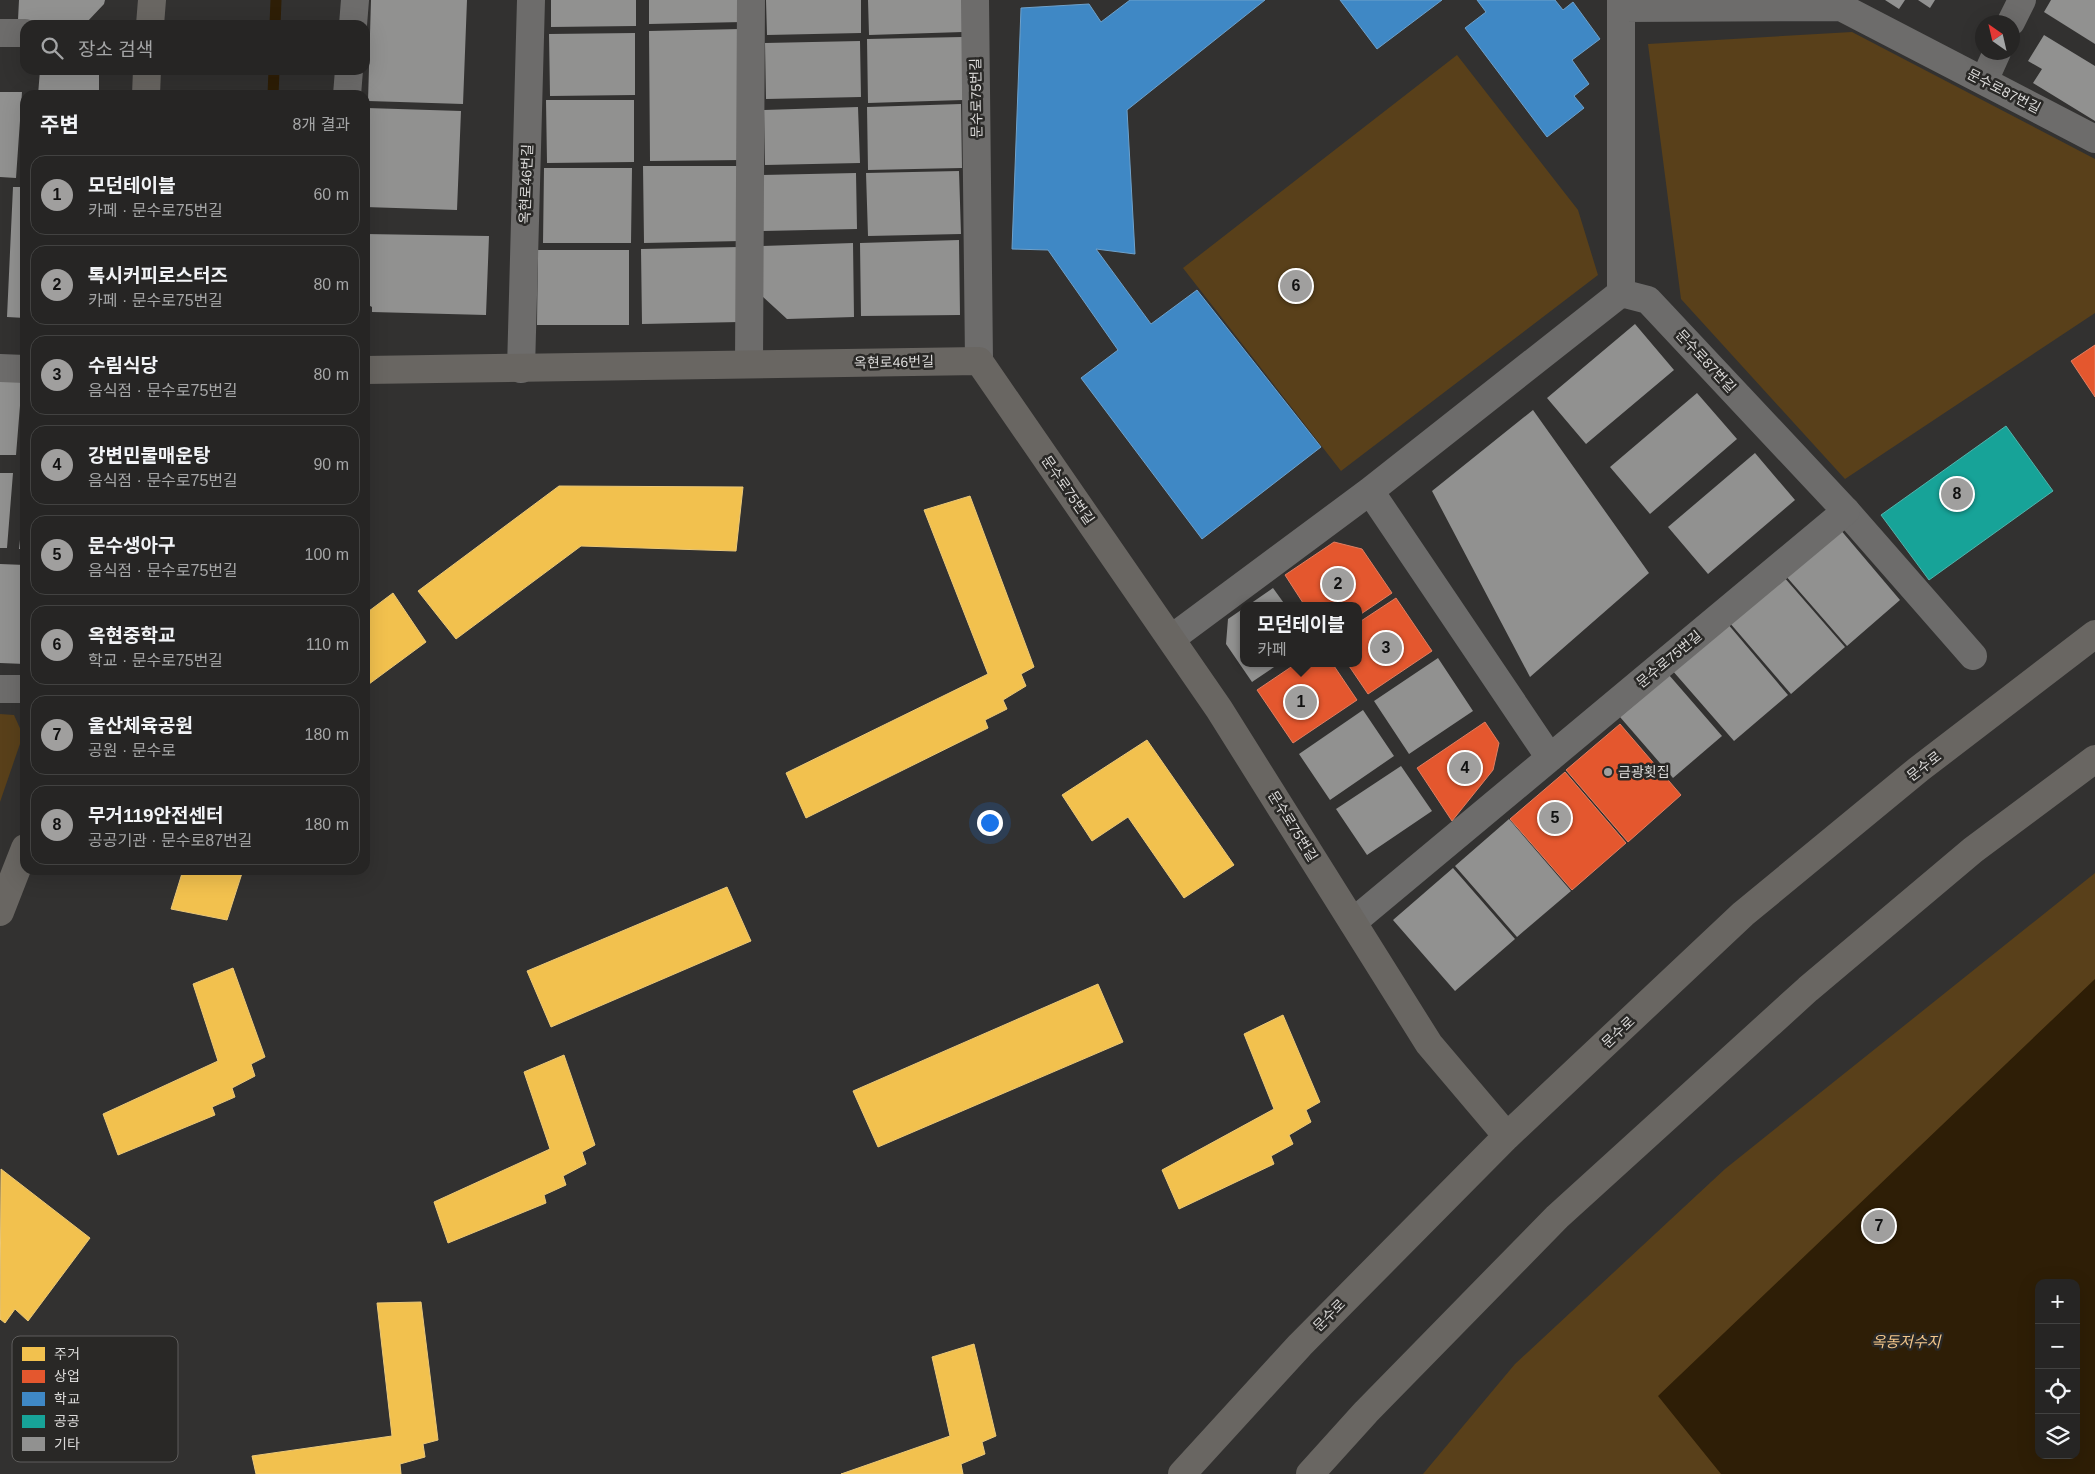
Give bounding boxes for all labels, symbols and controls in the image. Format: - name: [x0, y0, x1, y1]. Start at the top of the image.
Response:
- north arrow: [1975, 15, 2020, 60]
- search box: [20, 20, 370, 75]
- icon: search: [38, 34, 66, 62]
- text: 장소 검색: [78, 39, 153, 60]
- street label: 문수로75번길: [967, 58, 985, 138]
- street label: 문수로87번길: [1965, 66, 2043, 116]
- text: 주변: [40, 113, 79, 136]
- text: 8개 결과: [292, 116, 350, 133]
- street label: 옥현로46번길: [517, 144, 535, 224]
- text: 모던테이블: [88, 175, 175, 196]
- text: 1: [53, 186, 61, 203]
- text: 60 m: [313, 186, 349, 203]
- text: 카페 · 문수로75번길: [88, 202, 223, 219]
- text: 톡시커피로스터즈: [88, 265, 228, 286]
- pin: 6: [1280, 267, 1312, 305]
- text: 2: [53, 276, 61, 293]
- text: 80 m: [313, 276, 349, 293]
- text: 카페 · 문수로75번길: [88, 292, 223, 309]
- street label: 문수로87번길: [1673, 326, 1739, 396]
- street label: 옥현로46번길: [854, 353, 934, 371]
- text: 수림식당: [88, 355, 158, 376]
- text: 3: [53, 366, 61, 383]
- text: 80 m: [313, 366, 349, 383]
- text: 음식점 · 문수로75번길: [88, 382, 238, 399]
- text: 강변민물매운탕: [88, 445, 210, 466]
- street label: 문수로75번길: [1039, 453, 1097, 527]
- text: 4: [53, 456, 61, 473]
- text: 90 m: [313, 456, 349, 473]
- text: 음식점 · 문수로75번길: [88, 472, 238, 489]
- pin: 8: [1941, 475, 1973, 513]
- text: 문수생아구: [88, 535, 175, 556]
- text: 5: [53, 546, 61, 563]
- text: 100 m: [305, 546, 349, 563]
- text: 음식점 · 문수로75번길: [88, 562, 238, 579]
- pin: 2: [1322, 565, 1354, 603]
- popup: [1240, 602, 1362, 667]
- text: 모던테이블: [1257, 614, 1345, 635]
- text: 옥현중학교: [88, 625, 175, 646]
- street label: 문수로75번길: [1633, 627, 1705, 691]
- pin: 3: [1370, 629, 1402, 667]
- text: 6: [53, 636, 61, 653]
- text: 110 m: [306, 636, 349, 653]
- text: 카페: [1257, 641, 1287, 658]
- text: 학교 · 문수로75번길: [88, 652, 223, 669]
- pin: 1: [1285, 683, 1317, 721]
- text: 울산체육공원: [88, 715, 193, 736]
- text: 7: [53, 726, 61, 743]
- text: 180 m: [305, 726, 349, 743]
- text: 공원 · 문수로: [88, 742, 176, 759]
- street label: 문수로: [1904, 748, 1944, 784]
- pin: 4: [1449, 749, 1481, 787]
- place label: 금광횟집: [1618, 764, 1670, 780]
- marker: 금광횟집: [1602, 766, 1614, 778]
- street label: 문수로75번길: [1265, 788, 1321, 864]
- pin: 5: [1539, 799, 1571, 837]
- text: 무거119안전센터: [88, 805, 224, 826]
- your location: [977, 810, 1003, 836]
- text: 8: [53, 816, 61, 833]
- text: 180 m: [305, 816, 349, 833]
- text: 공공기관 · 문수로87번길: [88, 832, 253, 849]
- street label: 문수로: [1598, 1013, 1638, 1051]
- pin: 7: [1863, 1207, 1895, 1245]
- map controls: [2035, 1279, 2080, 1459]
- button: +: [2035, 1279, 2080, 1324]
- street label: 문수로: [1310, 1296, 1348, 1334]
- button: −: [2035, 1324, 2080, 1369]
- water label: 옥동저수지: [1871, 1333, 1942, 1350]
- legend: [12, 1336, 178, 1462]
- text: 주거: [54, 1346, 80, 1362]
- text: 상업: [54, 1368, 80, 1384]
- button: locate: [2035, 1369, 2080, 1414]
- text: 학교: [54, 1391, 80, 1407]
- text: 공공: [54, 1413, 80, 1429]
- button: layers: [2035, 1414, 2080, 1459]
- text: 기타: [54, 1436, 80, 1452]

